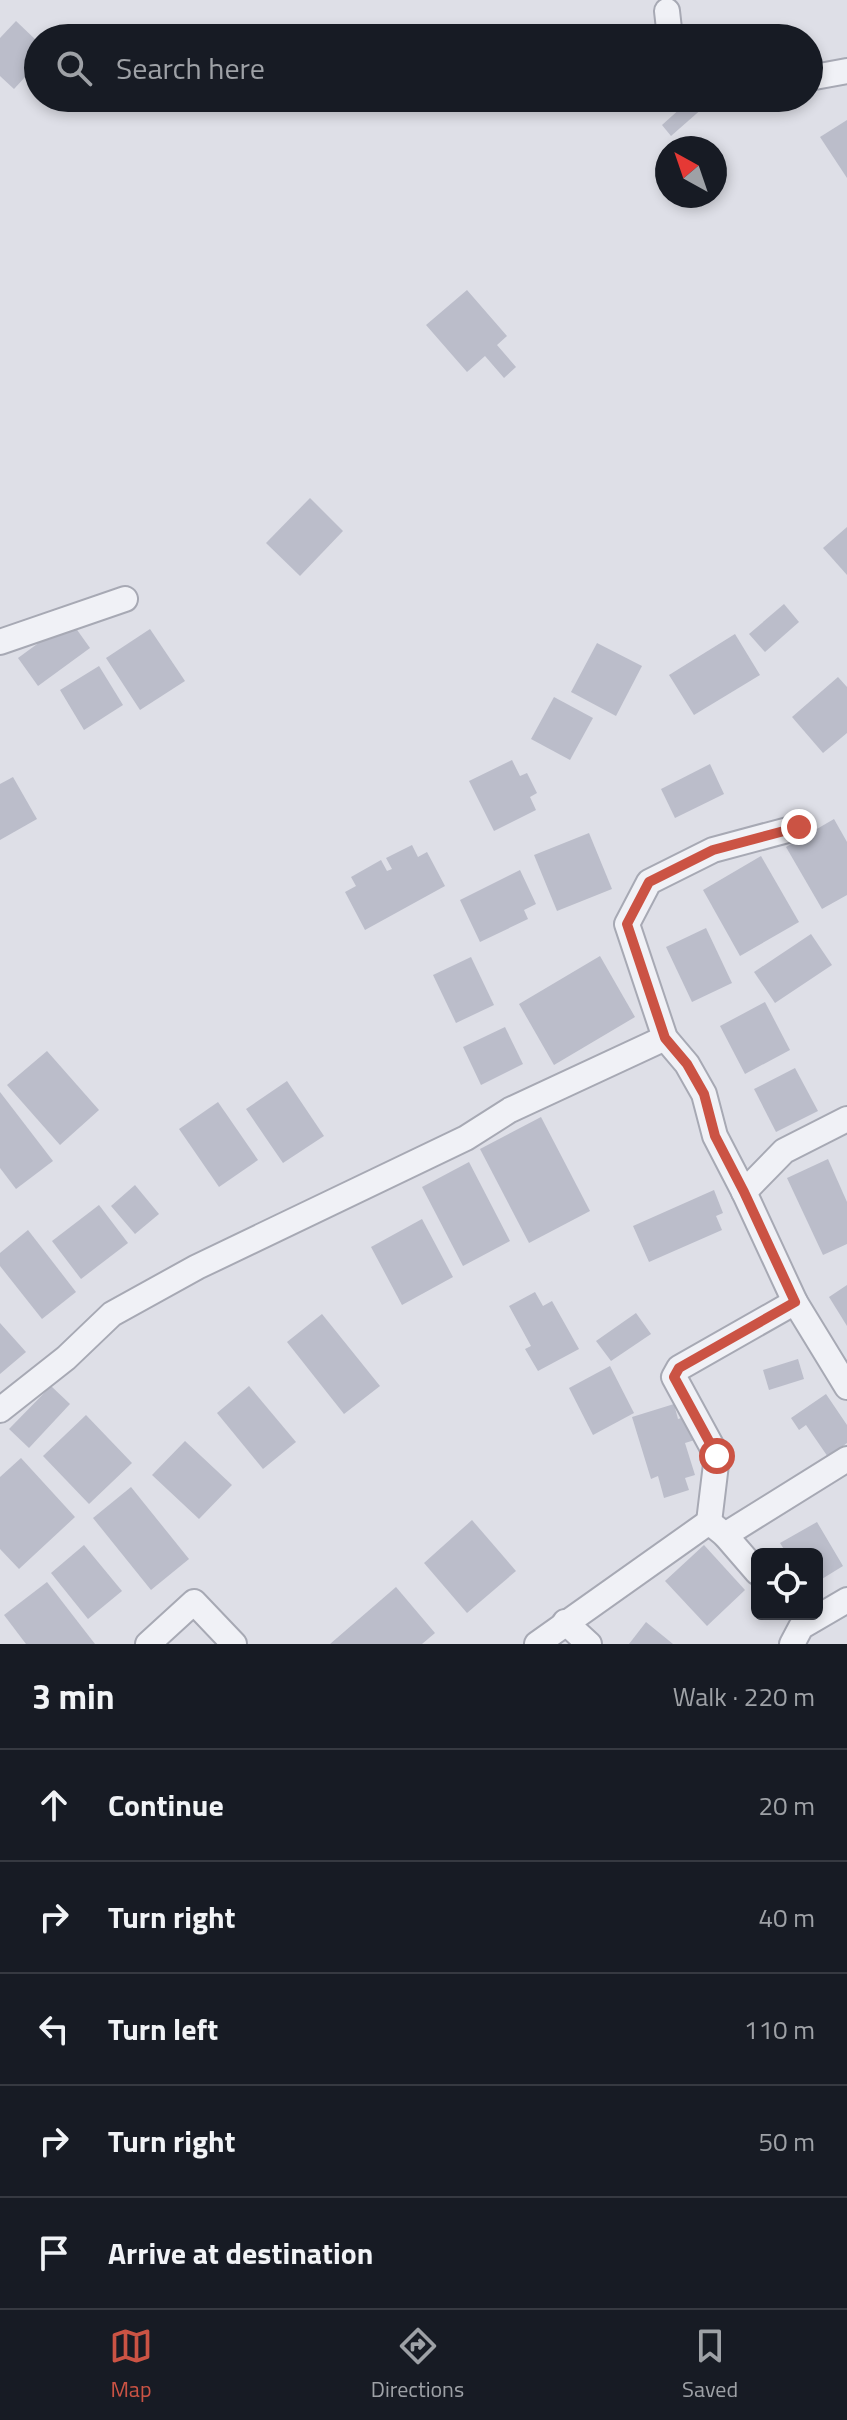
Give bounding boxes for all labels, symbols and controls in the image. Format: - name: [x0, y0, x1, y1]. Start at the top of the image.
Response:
- search box: [24, 24, 823, 112]
- text: Search here: [116, 45, 265, 91]
- icon: search: [52, 46, 96, 90]
- north arrow: [655, 136, 727, 208]
- route end: [781, 809, 817, 845]
- route start: [699, 1438, 735, 1474]
- map controls: [751, 1548, 823, 1620]
- button: locate: [751, 1548, 823, 1620]
- text: 3 min: [32, 1670, 115, 1722]
- text: Walk · 220 m: [673, 1677, 815, 1716]
- text: Continue: [108, 1782, 224, 1828]
- icon: ahead: [32, 1783, 76, 1827]
- text: 20 m: [758, 1786, 815, 1825]
- text: Turn right: [108, 1894, 236, 1940]
- icon: right: [32, 1895, 76, 1939]
- text: 40 m: [758, 1898, 815, 1937]
- text: Turn left: [108, 2006, 218, 2052]
- icon: left: [32, 2007, 76, 2051]
- text: 110 m: [744, 2010, 815, 2049]
- text: Turn right: [108, 2118, 236, 2164]
- icon: right: [32, 2119, 76, 2163]
- text: 50 m: [758, 2122, 815, 2161]
- text: Arrive at destination: [108, 2230, 373, 2276]
- icon: arrive: [32, 2231, 76, 2275]
- tab: Map: [109, 2324, 153, 2406]
- tab: Directions: [371, 2324, 464, 2406]
- tab: Saved: [682, 2324, 738, 2406]

